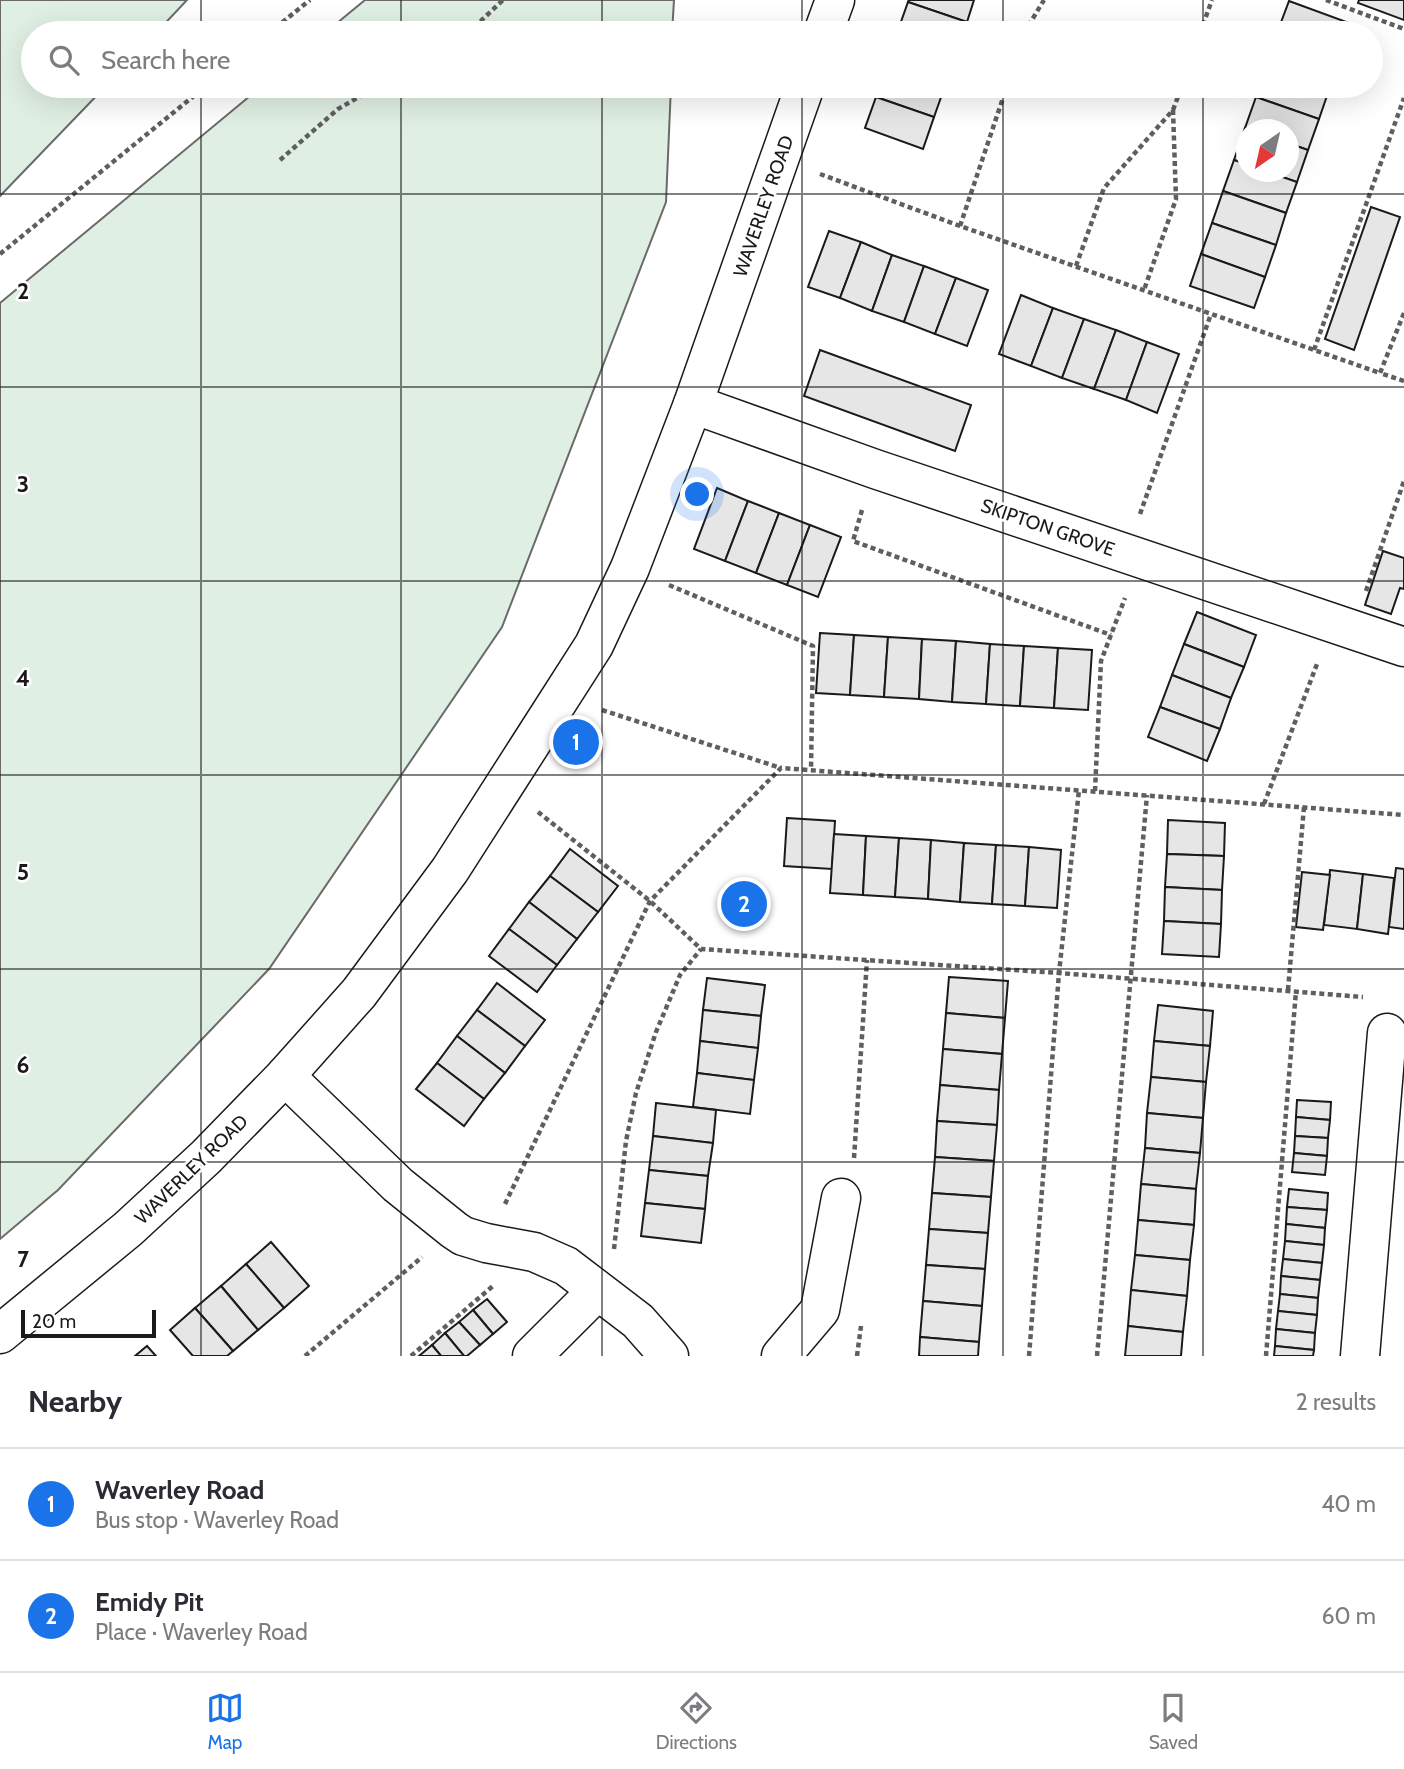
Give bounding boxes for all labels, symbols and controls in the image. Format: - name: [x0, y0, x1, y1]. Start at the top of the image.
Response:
- search box: [21, 21, 1383, 98]
- icon: search: [45, 41, 83, 79]
- text: Search here: [101, 44, 230, 76]
- north arrow: [1236, 119, 1299, 182]
- street label: WAVERLEY ROAD: [728, 132, 799, 280]
- text: 2: [17, 277, 29, 305]
- text: 3: [17, 470, 29, 498]
- your location: [680, 477, 714, 511]
- street label: SKIPTON GROVE: [978, 494, 1118, 561]
- text: 4: [16, 664, 30, 692]
- pin: 1: [553, 716, 599, 768]
- text: 5: [17, 858, 29, 886]
- pin: 2: [721, 878, 767, 930]
- text: 6: [17, 1051, 29, 1079]
- street label: WAVERLEY ROAD: [130, 1110, 253, 1229]
- text: 7: [17, 1245, 29, 1273]
- scale bar: [21, 1307, 156, 1339]
- text: 20 m: [32, 1310, 76, 1333]
- text: Nearby: [28, 1383, 122, 1420]
- text: 2 results: [1296, 1388, 1376, 1416]
- text: Waverley Road: [95, 1474, 264, 1506]
- text: 1: [47, 1490, 55, 1518]
- text: 40 m: [1321, 1490, 1376, 1518]
- text: Bus stop · Waverley Road: [95, 1506, 339, 1534]
- text: Emidy Pit: [95, 1586, 204, 1618]
- text: 2: [45, 1602, 57, 1630]
- text: 60 m: [1322, 1602, 1376, 1630]
- text: Place · Waverley Road: [95, 1618, 308, 1646]
- tab: Map: [206, 1689, 244, 1754]
- tab: Directions: [656, 1689, 737, 1754]
- tab: Saved: [1149, 1689, 1198, 1754]

